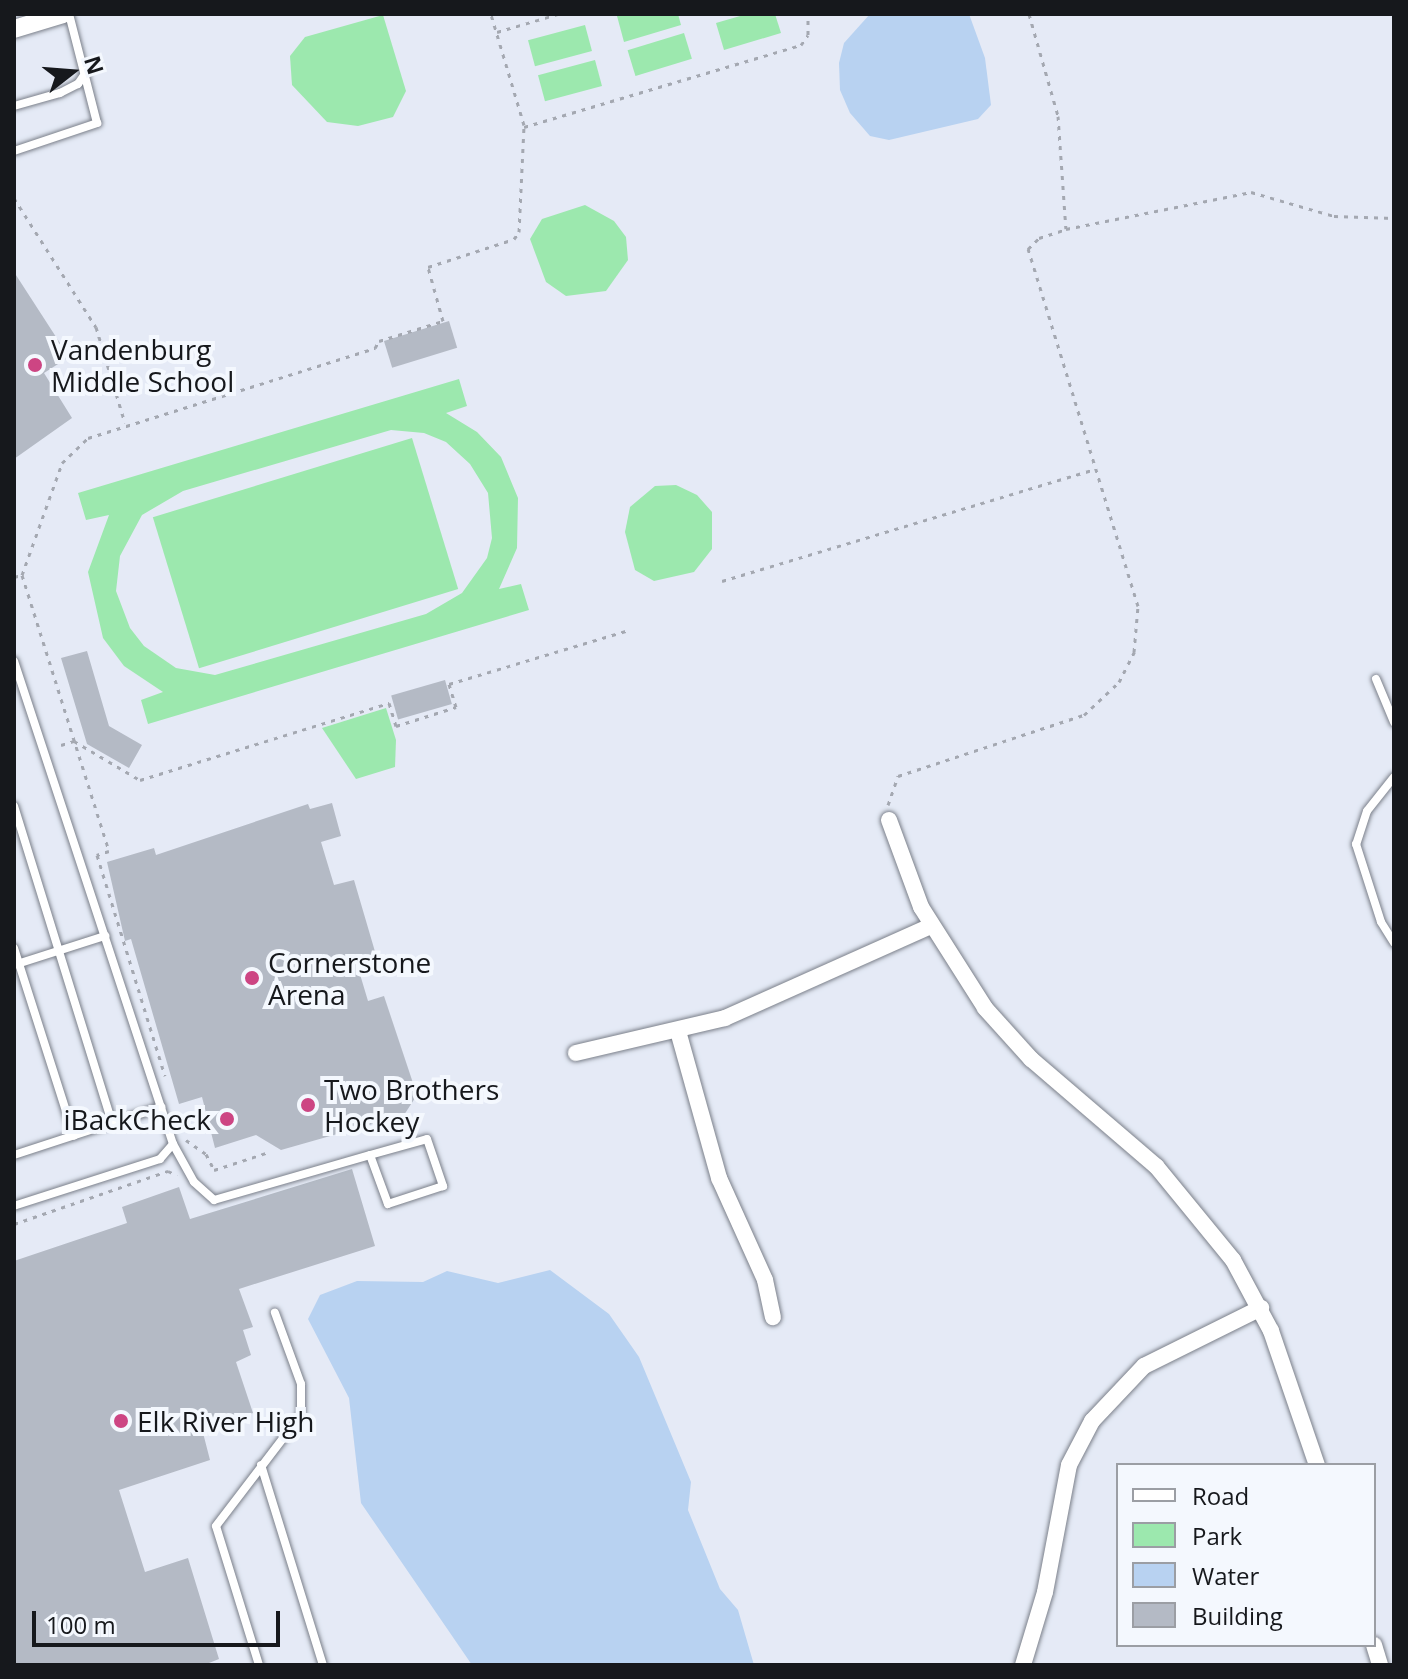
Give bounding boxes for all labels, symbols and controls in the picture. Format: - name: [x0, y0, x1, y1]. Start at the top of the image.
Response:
- north arrow: [32, 32, 112, 112]
- text: N: [78, 52, 112, 78]
- place label: Vandenburg Middle School: [51, 332, 234, 398]
- marker: Vandenburg Middle School: [26, 356, 44, 374]
- place label: Cornerstone Arena: [268, 945, 431, 1011]
- marker: Cornerstone Arena: [243, 969, 261, 987]
- place label: Two Brothers Hockey: [324, 1072, 499, 1138]
- marker: Two Brothers Hockey: [299, 1096, 317, 1114]
- place label: iBackCheck: [64, 1102, 211, 1136]
- marker: iBackCheck: [218, 1110, 236, 1128]
- place label: Elk River High: [137, 1404, 314, 1438]
- marker: Elk River High: [112, 1412, 130, 1430]
- legend: [1116, 1463, 1376, 1647]
- text: Road: [1192, 1479, 1249, 1512]
- text: Park: [1192, 1519, 1242, 1552]
- text: Water: [1192, 1559, 1259, 1592]
- scale bar: [36, 1595, 284, 1645]
- text: Building: [1192, 1599, 1283, 1632]
- text: 100 m: [46, 1608, 116, 1641]

